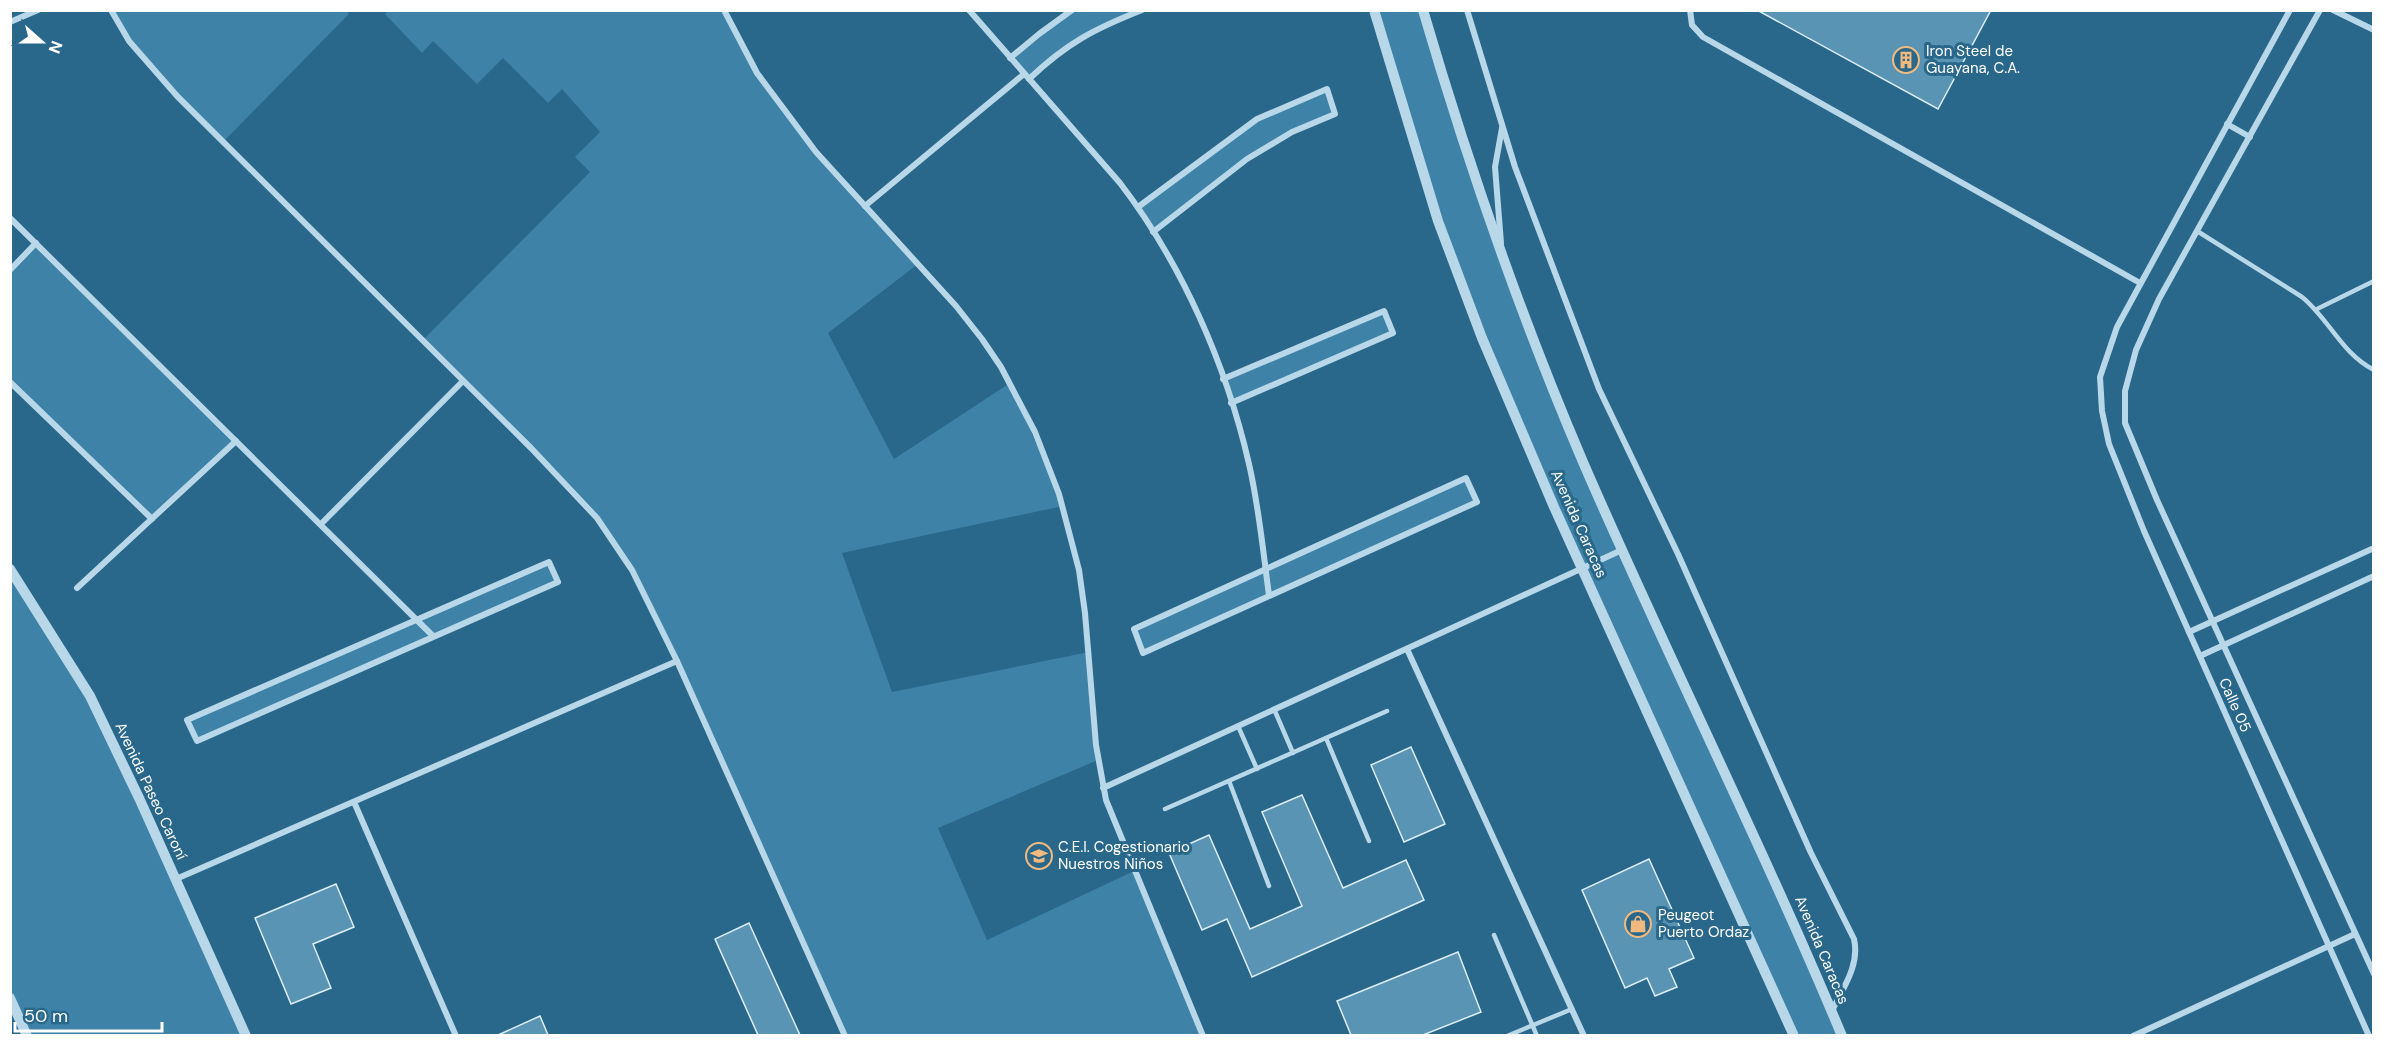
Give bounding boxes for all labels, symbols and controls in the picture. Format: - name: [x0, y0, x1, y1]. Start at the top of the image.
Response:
- north arrow: [12, 12, 72, 72]
- text: N: [44, 38, 67, 56]
- place label: Iron Steel de Guayana, C.A.: [1926, 41, 2020, 78]
- building icon: Iron Steel de Guayana, C.A.: [1891, 45, 1921, 75]
- street label: Avenida Caracas: [1546, 467, 1612, 581]
- street label: Calle 05: [2214, 675, 2256, 735]
- street label: Avenida Paseo Caroní: [110, 719, 192, 864]
- place label: C.E.I. Cogestionario Nuestros Niños: [1058, 837, 1190, 874]
- school or university icon: C.E.I. Cogestionario Nuestros Niños: [1024, 841, 1054, 871]
- street label: Avenida Caracas: [1790, 893, 1854, 1007]
- place label: Peugeot Puerto Ordaz: [1658, 905, 1749, 942]
- shop icon: Peugeot Puerto Ordaz: [1623, 909, 1653, 939]
- scale bar: [15, 995, 162, 1033]
- text: 50 m: [24, 1004, 68, 1028]

